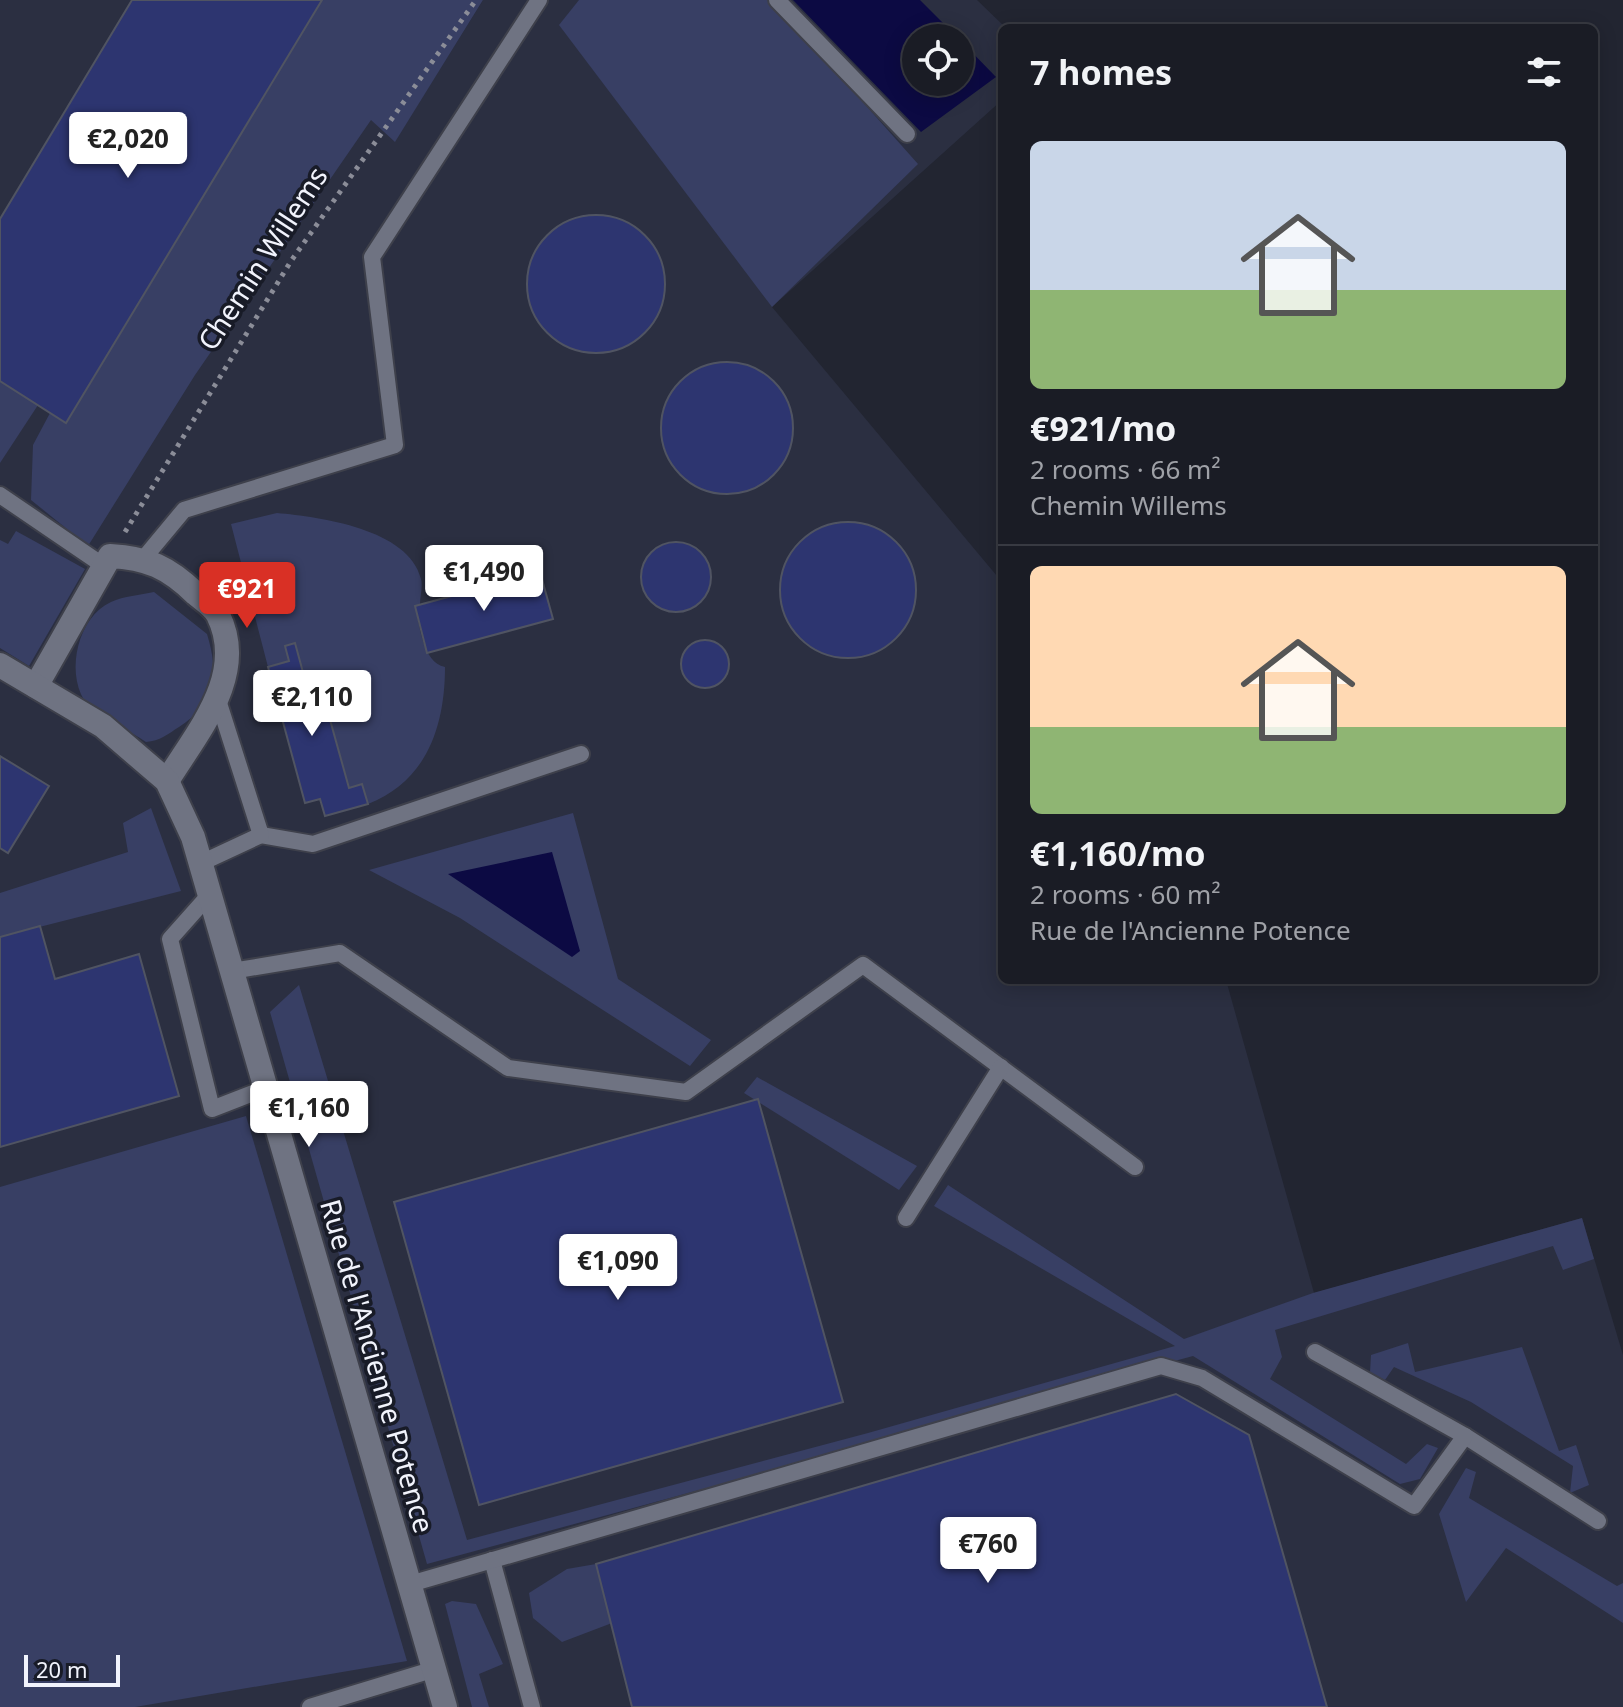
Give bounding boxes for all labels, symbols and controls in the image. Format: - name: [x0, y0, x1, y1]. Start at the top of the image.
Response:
- map controls: [902, 24, 974, 96]
- button: locate: [902, 24, 974, 96]
- text: 7 homes: [1030, 49, 1172, 95]
- icon: filters: [1522, 50, 1566, 94]
- pin: €2,020: [63, 112, 193, 180]
- text: €2,020: [87, 120, 169, 156]
- street label: Chemin Willems: [188, 159, 336, 357]
- icon: home: [1226, 193, 1370, 337]
- text: €921/mo: [1030, 405, 1176, 451]
- text: 2 rooms · 66 m²: [1030, 451, 1220, 487]
- text: Chemin Willems: [1030, 487, 1227, 523]
- pin: €1,490: [419, 545, 549, 613]
- text: €1,490: [443, 553, 525, 589]
- pin: €921: [200, 562, 294, 630]
- text: €921: [217, 570, 277, 606]
- icon: home: [1226, 618, 1370, 762]
- pin: €2,110: [247, 670, 377, 738]
- text: €2,110: [271, 678, 353, 714]
- text: €1,160/mo: [1030, 830, 1205, 876]
- text: 2 rooms · 60 m²: [1030, 876, 1220, 912]
- text: Rue de l'Ancienne Potence: [1030, 912, 1351, 948]
- pin: €1,160: [244, 1081, 374, 1149]
- text: €1,160: [268, 1089, 350, 1125]
- street label: Rue de l'Ancienne Potence: [312, 1195, 444, 1537]
- pin: €1,090: [553, 1234, 683, 1302]
- text: €1,090: [577, 1242, 659, 1278]
- pin: €760: [941, 1517, 1035, 1585]
- text: €760: [958, 1525, 1018, 1561]
- scale bar: [24, 1651, 120, 1687]
- text: 20 m: [36, 1654, 87, 1684]

